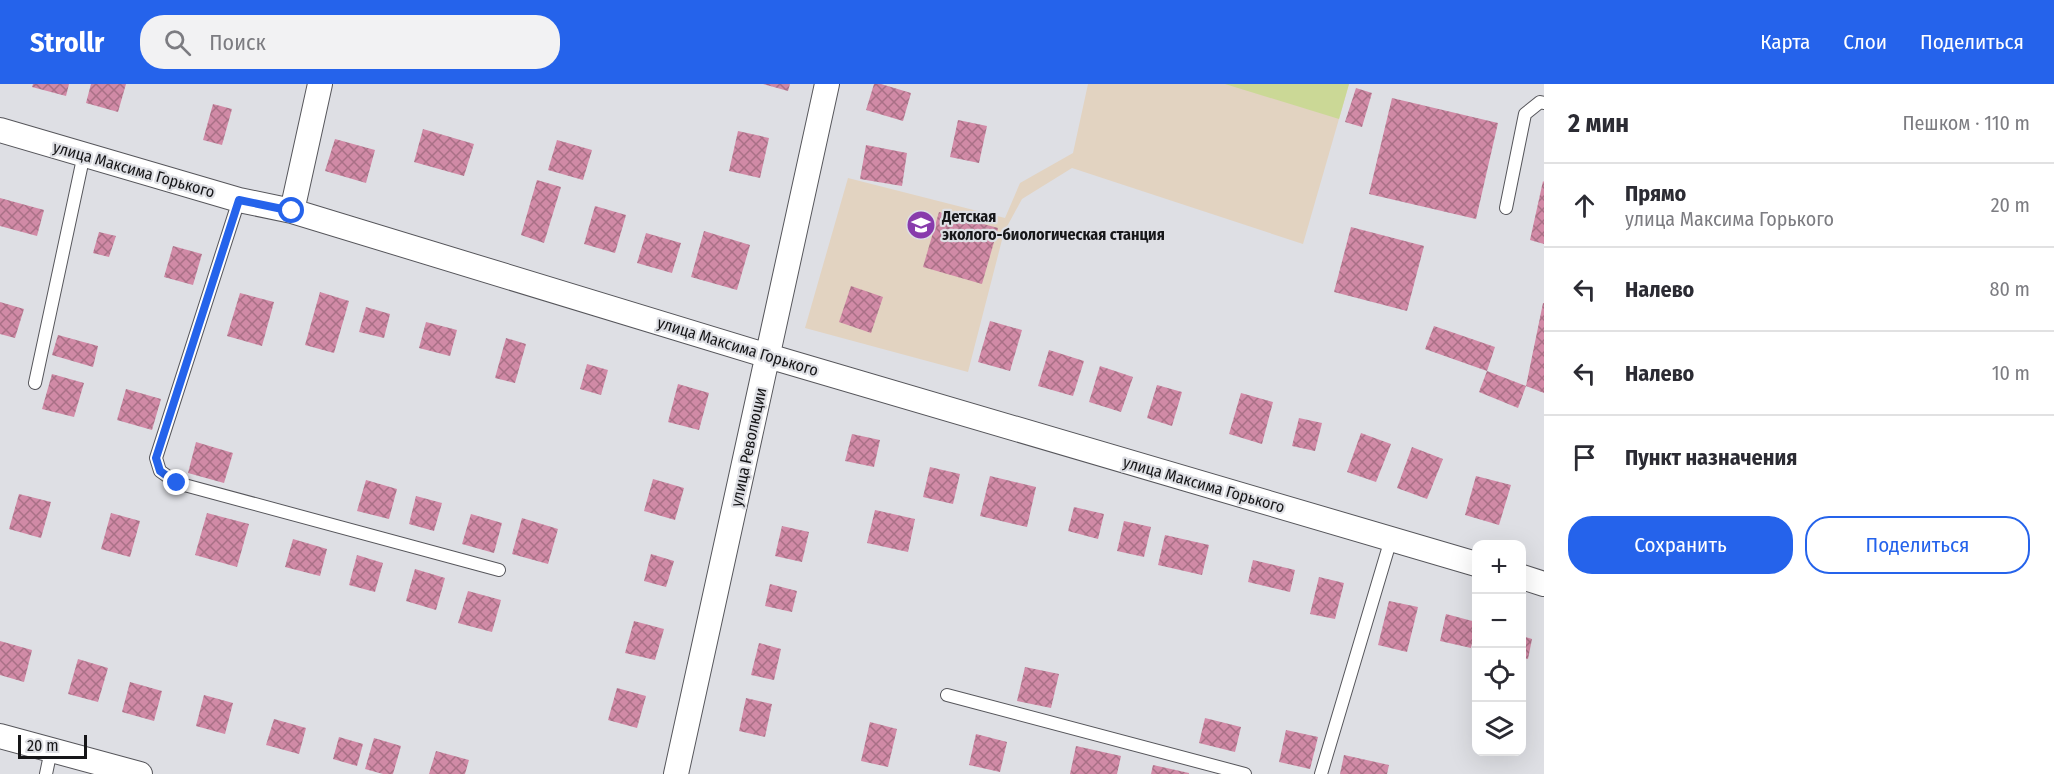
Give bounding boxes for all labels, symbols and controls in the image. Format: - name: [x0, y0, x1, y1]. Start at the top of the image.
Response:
- search box: [140, 15, 560, 69]
- text: Strollr: [30, 26, 104, 59]
- icon: search: [161, 26, 194, 59]
- text: Поиск: [209, 29, 266, 56]
- text: Карта: [1760, 29, 1810, 55]
- text: Слои: [1843, 29, 1887, 55]
- text: Поделиться: [1920, 29, 2024, 55]
- text: 2 мин: [1568, 108, 1629, 139]
- text: Пешком · 110 m: [1902, 111, 2030, 135]
- street label: улица Максима Горького: [51, 137, 217, 202]
- text: Прямо: [1625, 180, 1686, 207]
- icon: ahead: [1568, 189, 1601, 222]
- text: 20 m: [1991, 193, 2030, 217]
- route start: [278, 197, 304, 223]
- place label: Детская эколого-биологическая станция: [941, 207, 1165, 244]
- text: улица Максима Горького: [1625, 207, 1834, 231]
- school or university icon: Детская эколого-биологическая станция: [905, 209, 937, 241]
- icon: left: [1568, 273, 1601, 306]
- text: Налево: [1625, 276, 1694, 303]
- text: 80 m: [1990, 277, 2030, 301]
- street label: улица Максима Горького: [655, 313, 821, 380]
- icon: left: [1568, 357, 1601, 390]
- text: Налево: [1625, 360, 1694, 387]
- text: 10 m: [1992, 361, 2030, 385]
- street label: улица Революции: [727, 386, 770, 508]
- icon: arrive: [1568, 441, 1601, 474]
- text: Пункт назначения: [1625, 444, 1797, 471]
- street label: улица Максима Горького: [1121, 452, 1287, 517]
- route end: [163, 469, 189, 495]
- button: Сохранить: [1568, 516, 1793, 574]
- button: Поделиться: [1805, 516, 2030, 574]
- map controls: [1472, 540, 1526, 756]
- button: +: [1472, 540, 1526, 594]
- button: −: [1472, 594, 1526, 648]
- button: locate: [1472, 648, 1526, 702]
- button: layers: [1472, 702, 1526, 756]
- scale bar: [18, 732, 87, 760]
- text: 20 m: [27, 736, 58, 755]

